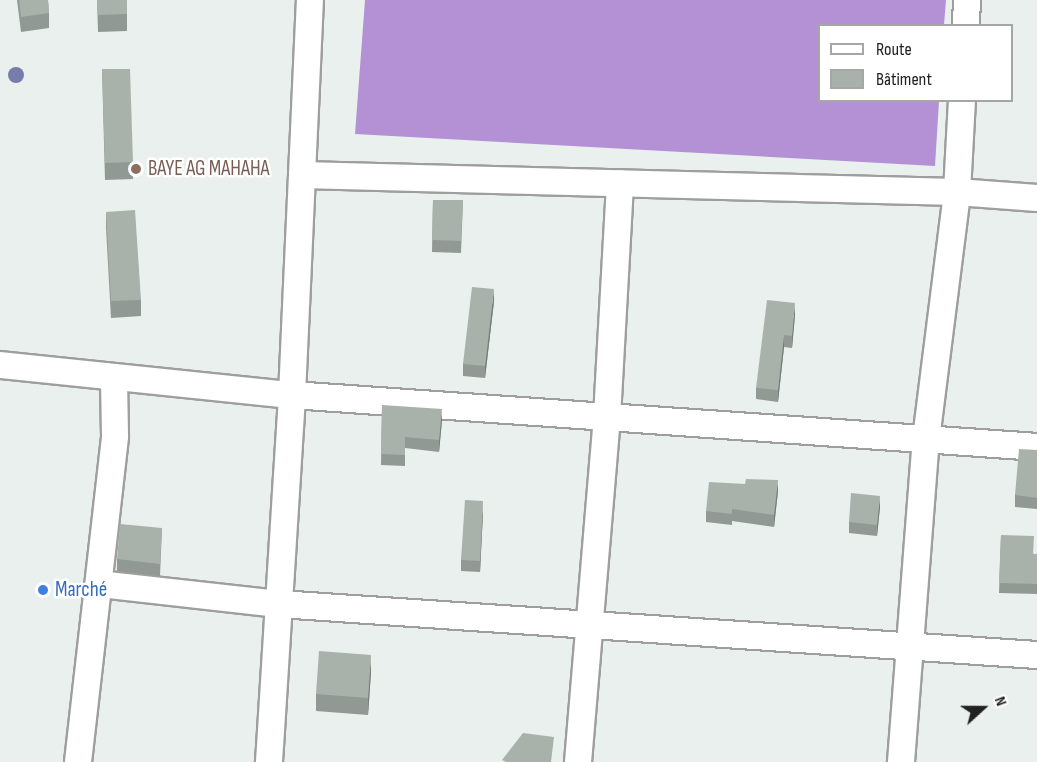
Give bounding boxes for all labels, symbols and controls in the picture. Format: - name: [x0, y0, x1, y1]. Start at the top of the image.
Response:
- legend: [818, 24, 1013, 102]
- text: Route: [876, 39, 912, 60]
- text: Bâtiment: [876, 69, 932, 90]
- place label: BAYE AG MAHAHA: [148, 156, 270, 182]
- marker: BAYE AG MAHAHA: [129, 162, 143, 176]
- place label: Marché: [55, 577, 107, 603]
- marker: Marché: [36, 583, 50, 597]
- north arrow: [953, 678, 1013, 738]
- text: N: [990, 694, 1011, 709]

